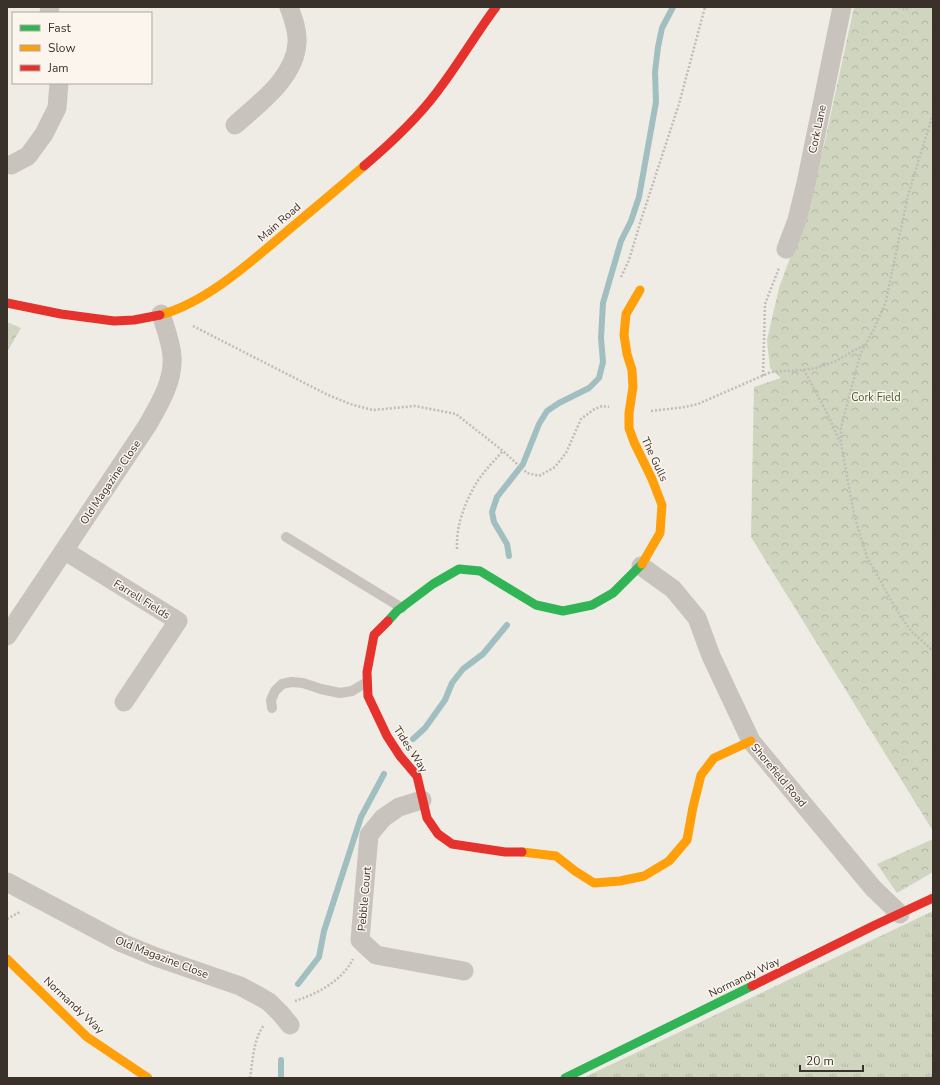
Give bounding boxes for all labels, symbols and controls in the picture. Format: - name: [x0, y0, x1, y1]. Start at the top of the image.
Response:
- legend: [12, 12, 152, 84]
- text: Fast: [48, 20, 71, 36]
- text: Slow: [48, 40, 76, 56]
- text: Jam: [47, 60, 69, 76]
- street label: Cork Lane: [805, 103, 830, 155]
- street label: Main Road: [255, 200, 304, 245]
- park label: Cork Field: [851, 390, 901, 405]
- street label: The Gulls: [638, 435, 671, 484]
- street label: Old Magazine Close: [77, 437, 144, 527]
- street label: Farrell Fields: [111, 576, 173, 623]
- street label: Tides Way: [390, 723, 431, 776]
- street label: Shorefield Road: [748, 740, 810, 810]
- street label: Pebble Court: [354, 866, 375, 932]
- street label: Old Magazine Close: [113, 933, 211, 982]
- street label: Normandy Way: [706, 954, 783, 1001]
- street label: Normandy Way: [40, 973, 107, 1038]
- scale bar: [800, 1047, 863, 1073]
- text: 20 m: [806, 1053, 834, 1069]

